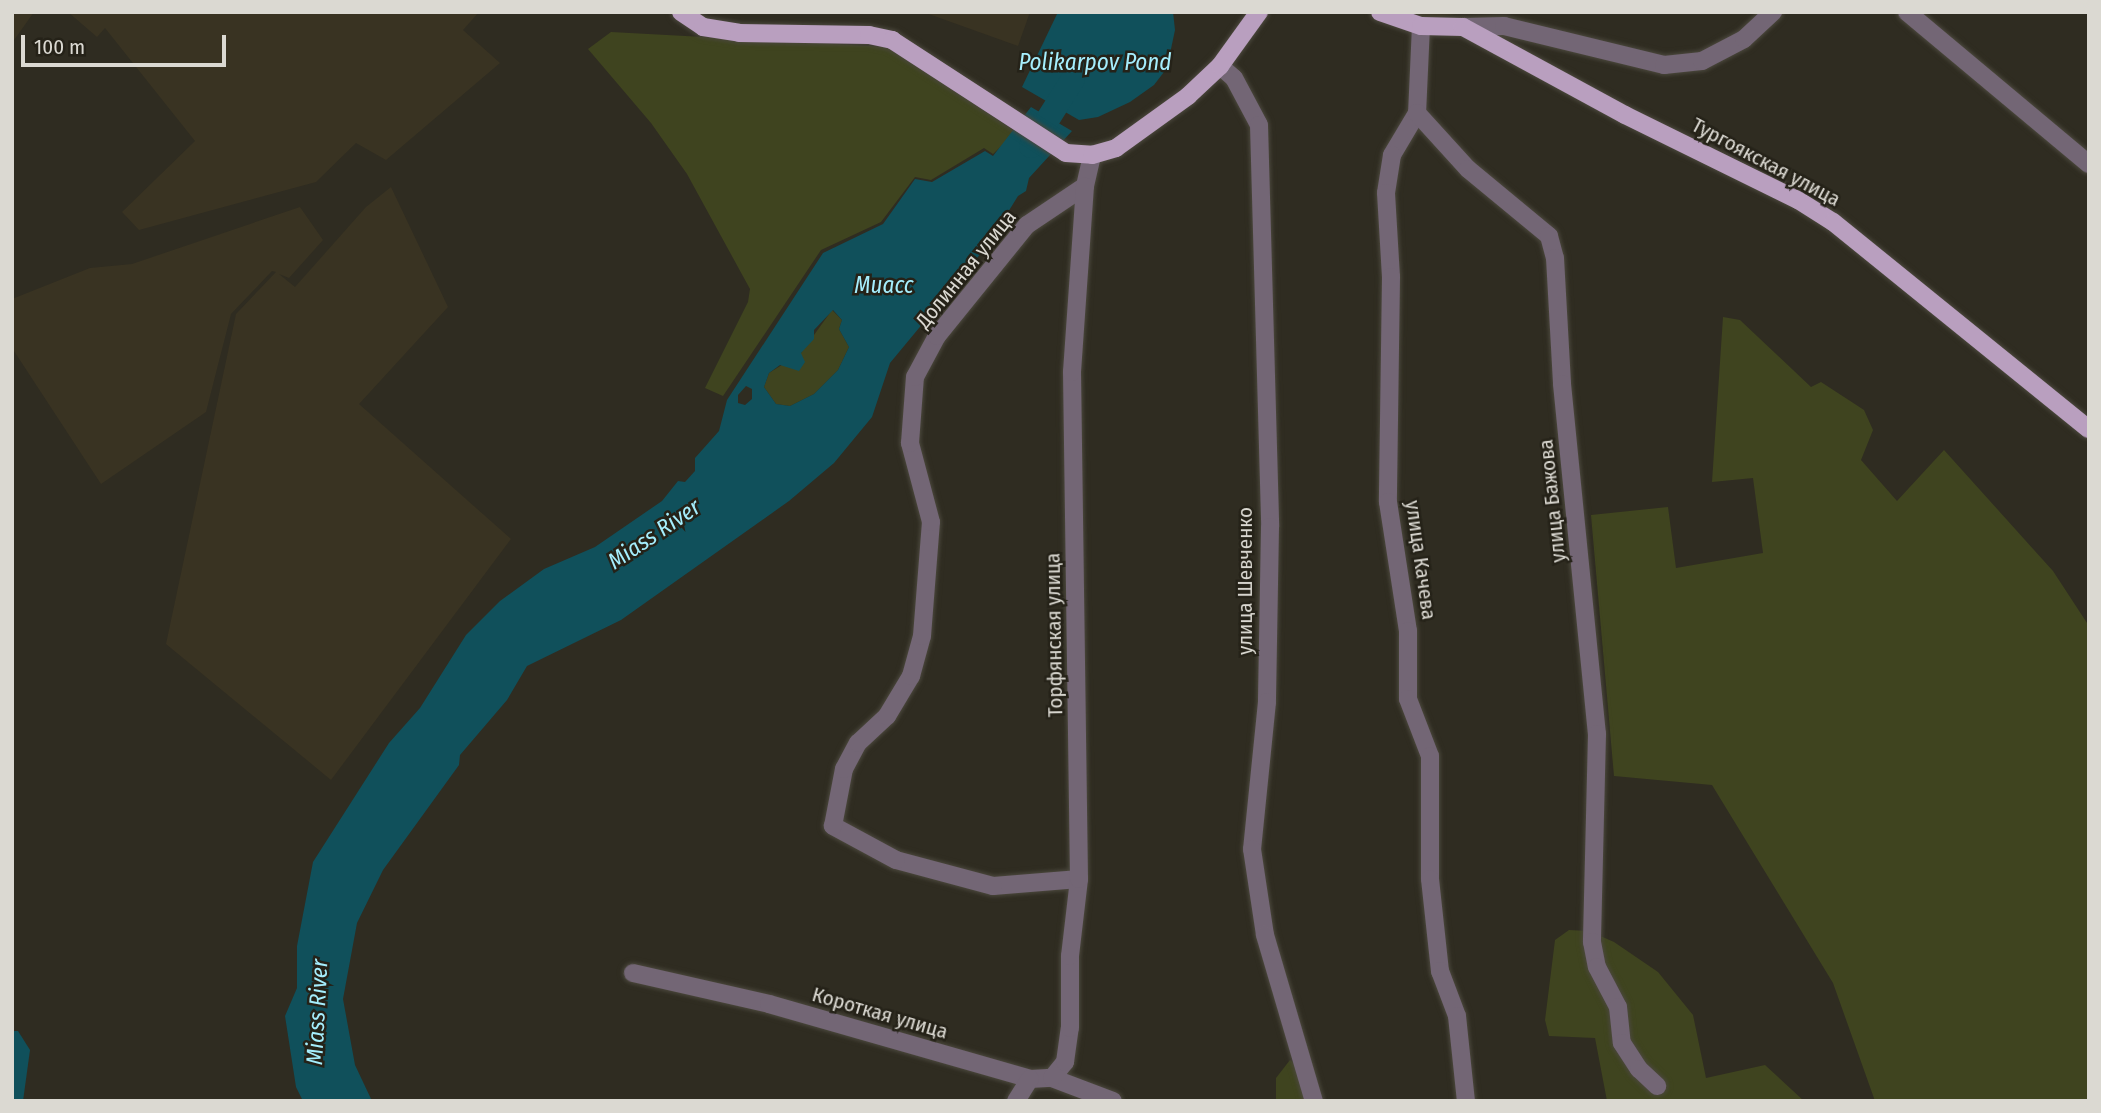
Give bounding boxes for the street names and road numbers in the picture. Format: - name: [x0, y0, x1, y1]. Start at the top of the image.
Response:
- street label: Тургоякская улица: [1687, 112, 1845, 212]
- street label: Долинная улица: [911, 205, 1021, 333]
- street label: улица Бажова: [1533, 438, 1571, 564]
- street label: улица Качева: [1400, 499, 1442, 621]
- street label: улица Шевченко: [1232, 507, 1258, 655]
- street label: Торфянская улица: [1040, 553, 1068, 717]
- street label: Короткая улица: [809, 982, 951, 1044]

